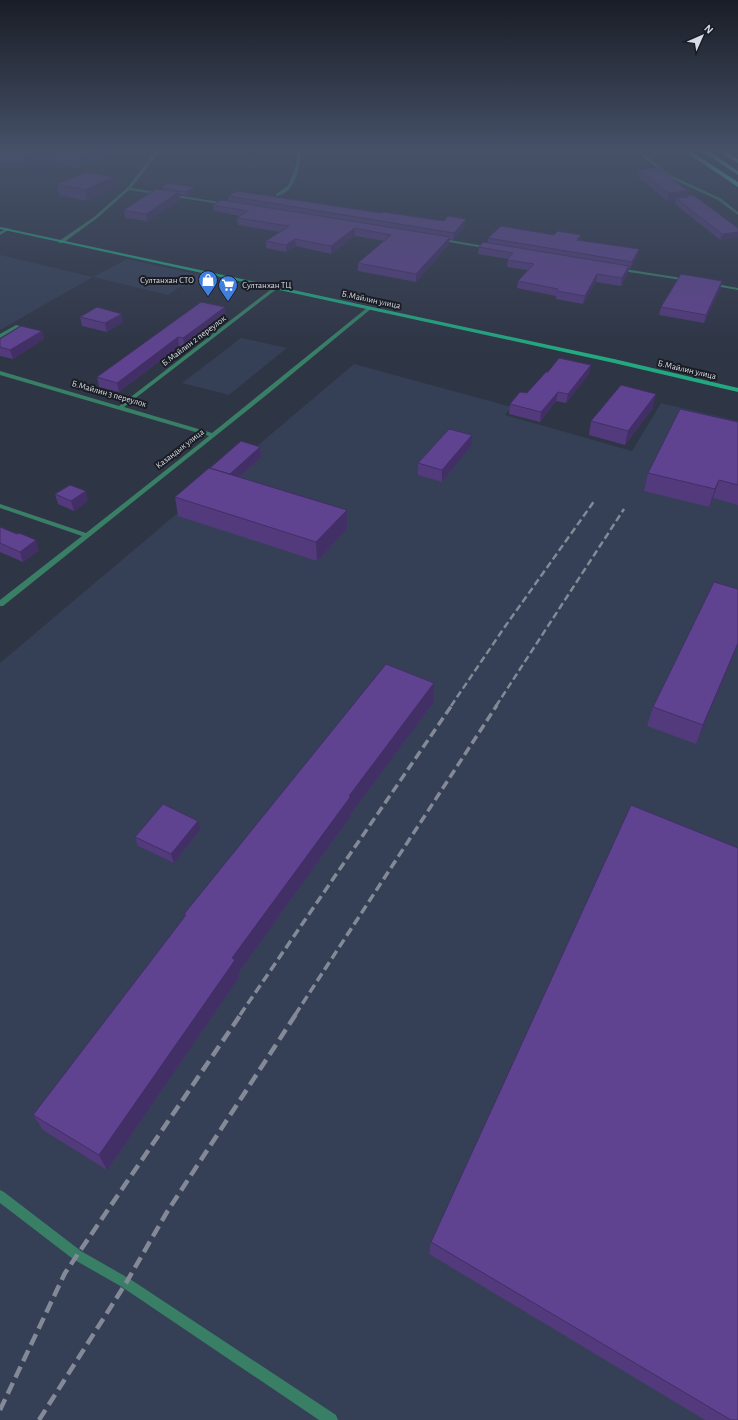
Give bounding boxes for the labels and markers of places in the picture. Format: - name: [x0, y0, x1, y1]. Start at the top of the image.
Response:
- shop icon: Султанхан СТО: [197, 269, 219, 297]
- supermarket icon: Султанхан ТЦ: [217, 274, 239, 302]
- place label: Султанхан СТО: [140, 276, 194, 285]
- place label: Султанхан ТЦ: [242, 281, 292, 290]

